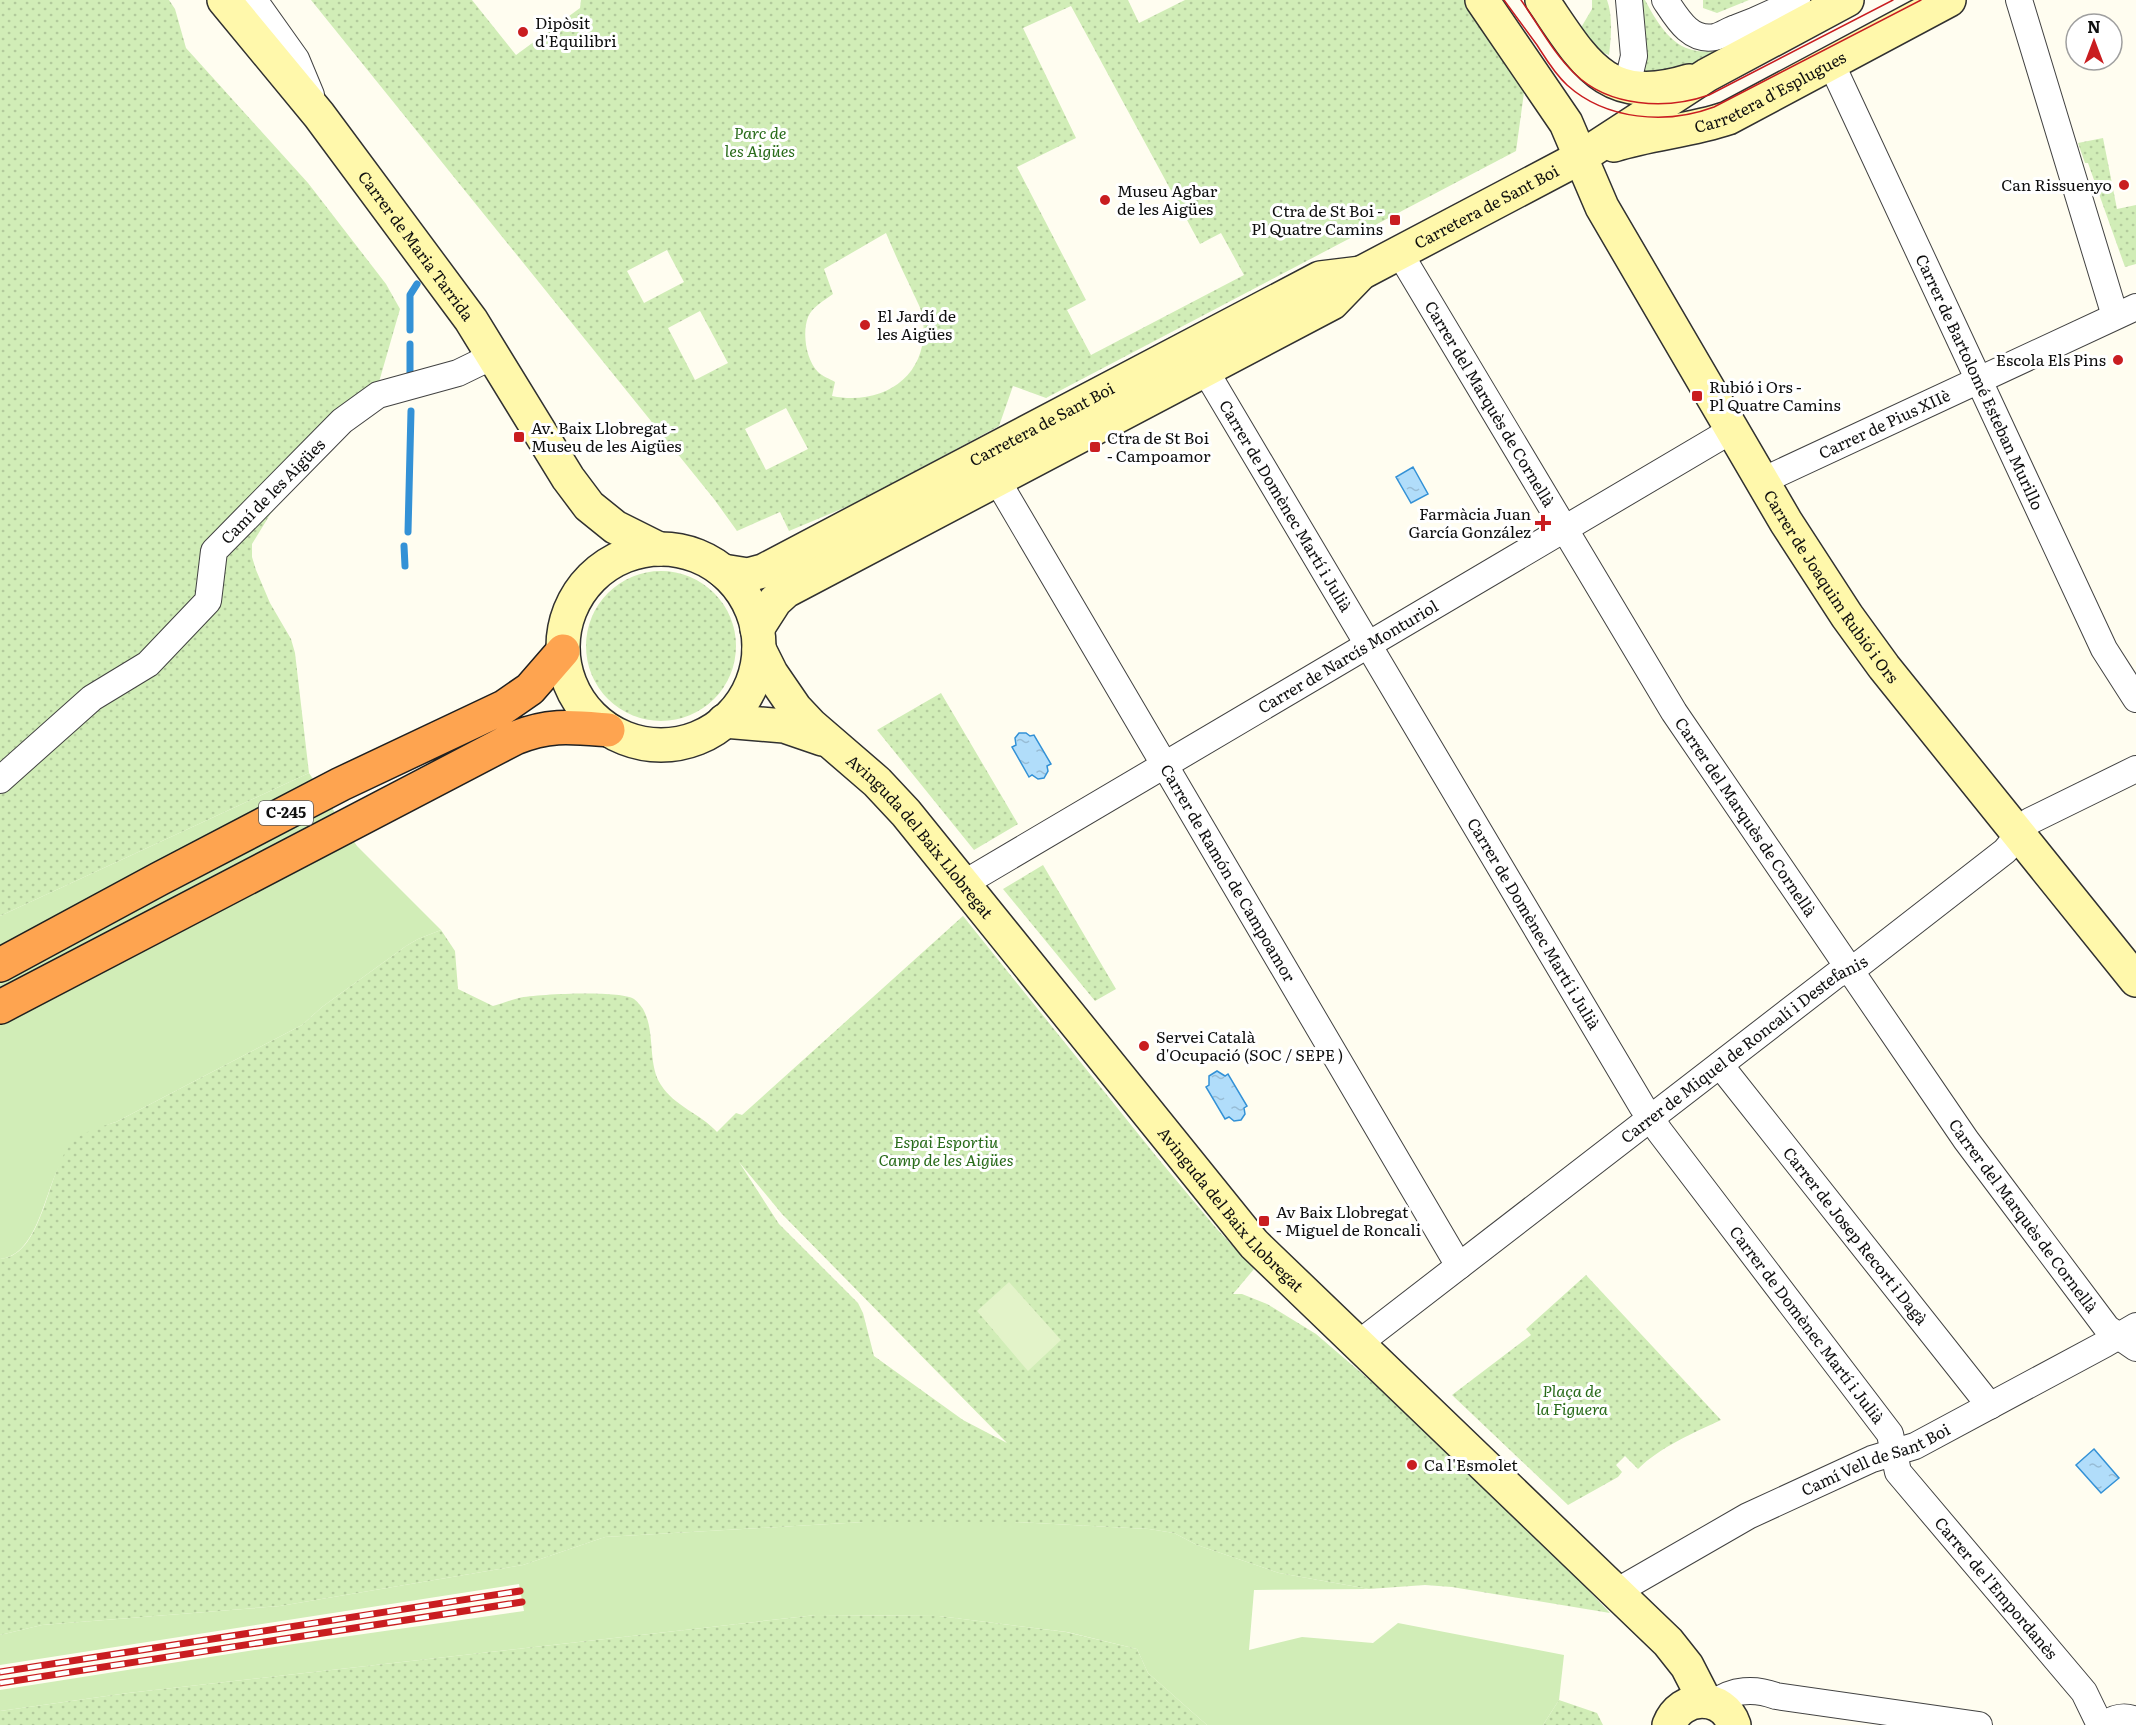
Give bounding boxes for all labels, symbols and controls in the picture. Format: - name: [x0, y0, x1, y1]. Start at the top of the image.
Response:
- place label: Dipòsit d'Equilibri: [535, 10, 616, 52]
- north arrow: [2064, 12, 2124, 72]
- text: N: [2087, 14, 2101, 38]
- marker: Dipòsit d'Equilibri: [516, 25, 530, 39]
- street label: Carretera d'Esplugues: [1692, 44, 1850, 138]
- park label: Parc de les Aigües: [725, 120, 795, 162]
- street label: Carretera de Sant Boi: [1409, 158, 1563, 254]
- street label: Carrer de Maria Tarrida: [353, 165, 481, 326]
- place label: Can Rissuenyo: [2001, 172, 2112, 196]
- place label: Museu Agbar de les Aigües: [1117, 178, 1218, 220]
- marker: Can Rissuenyo: [2117, 178, 2131, 192]
- marker: Museu Agbar de les Aigües: [1098, 193, 1112, 207]
- place label: Ctra de St Boi - Pl Quatre Camins: [1251, 198, 1383, 240]
- marker: Ctra de St Boi - Pl Quatre Camins: [1388, 213, 1402, 227]
- street label: Carrer de Bartolomé Esteban Murillo: [1911, 250, 2051, 514]
- street label: Carrer del Marquès de Cornellà: [1420, 296, 1562, 511]
- place label: El Jardí de les Aigües: [877, 303, 956, 345]
- marker: El Jardí de les Aigües: [858, 318, 872, 332]
- place label: Escola Els Pins: [1996, 347, 2106, 371]
- marker: Escola Els Pins: [2111, 353, 2125, 367]
- place label: Rubió i Ors - Pl Quatre Camins: [1709, 374, 1841, 416]
- street label: Carretera de Sant Boi: [965, 375, 1118, 471]
- street label: Carrer de Pius XIIè: [1814, 382, 1954, 464]
- marker: Rubió i Ors - Pl Quatre Camins: [1690, 389, 1704, 403]
- street label: Carrer de Domènec Martí i Julià: [1214, 395, 1359, 616]
- place label: Av. Baix Llobregat - Museu de les Aigües: [531, 415, 681, 457]
- place label: Ctra de St Boi - Campoamor: [1107, 425, 1211, 467]
- marker: Av. Baix Llobregat - Museu de les Aigües: [512, 430, 526, 444]
- street label: Camí de les Aigües: [215, 432, 330, 549]
- marker: Ctra de St Boi - Campoamor: [1088, 440, 1102, 454]
- street label: Carrer de Joaquim Rubió i Ors: [1759, 485, 1905, 688]
- place label: Farmàcia Juan García González: [1409, 501, 1531, 543]
- marker: Farmàcia Juan García González: [1536, 516, 1550, 530]
- street label: Carrer de Narcís Monturiol: [1253, 593, 1442, 719]
- street label: Carrer del Marquès de Cornellà: [1670, 712, 1823, 921]
- street label: Avinguda del Baix Llobregat: [842, 748, 1000, 924]
- street label: Carrer de Ramón de Campoamor: [1156, 759, 1303, 986]
- road number: C-245: [259, 801, 313, 825]
- street label: Carrer de Domènec Martí i Julià: [1462, 813, 1607, 1034]
- street label: Carrer de Miquel de Roncalí i Destefanis: [1615, 949, 1872, 1148]
- place label: Servei Català d'Ocupació (SOC / SEPE ): [1156, 1024, 1343, 1066]
- marker: Servei Català d'Ocupació (SOC / SEPE ): [1137, 1039, 1151, 1053]
- street label: Carrer del Marquès de Cornellà: [1944, 1113, 2105, 1317]
- street label: Avinguda del Baix Llobregat: [1153, 1121, 1310, 1297]
- park label: Espai Esportiu Camp de les Aigües: [878, 1129, 1014, 1171]
- street label: Carrer de Josep Recort i Dagà: [1778, 1141, 1934, 1330]
- place label: Av Baix Llobregat - Miguel de Roncali: [1276, 1199, 1421, 1241]
- marker: Av Baix Llobregat - Miguel de Roncali: [1257, 1214, 1271, 1228]
- street label: Carrer de Domènec Martí i Julià: [1725, 1220, 1891, 1428]
- park label: Plaça de la Figuera: [1536, 1378, 1609, 1420]
- street label: Camí Vell de Sant Boi: [1797, 1416, 1954, 1501]
- place label: Ca l'Esmolet: [1424, 1452, 1518, 1476]
- marker: Ca l'Esmolet: [1405, 1458, 1419, 1472]
- street label: Carrer de l'Empordanès: [1930, 1511, 2064, 1664]

